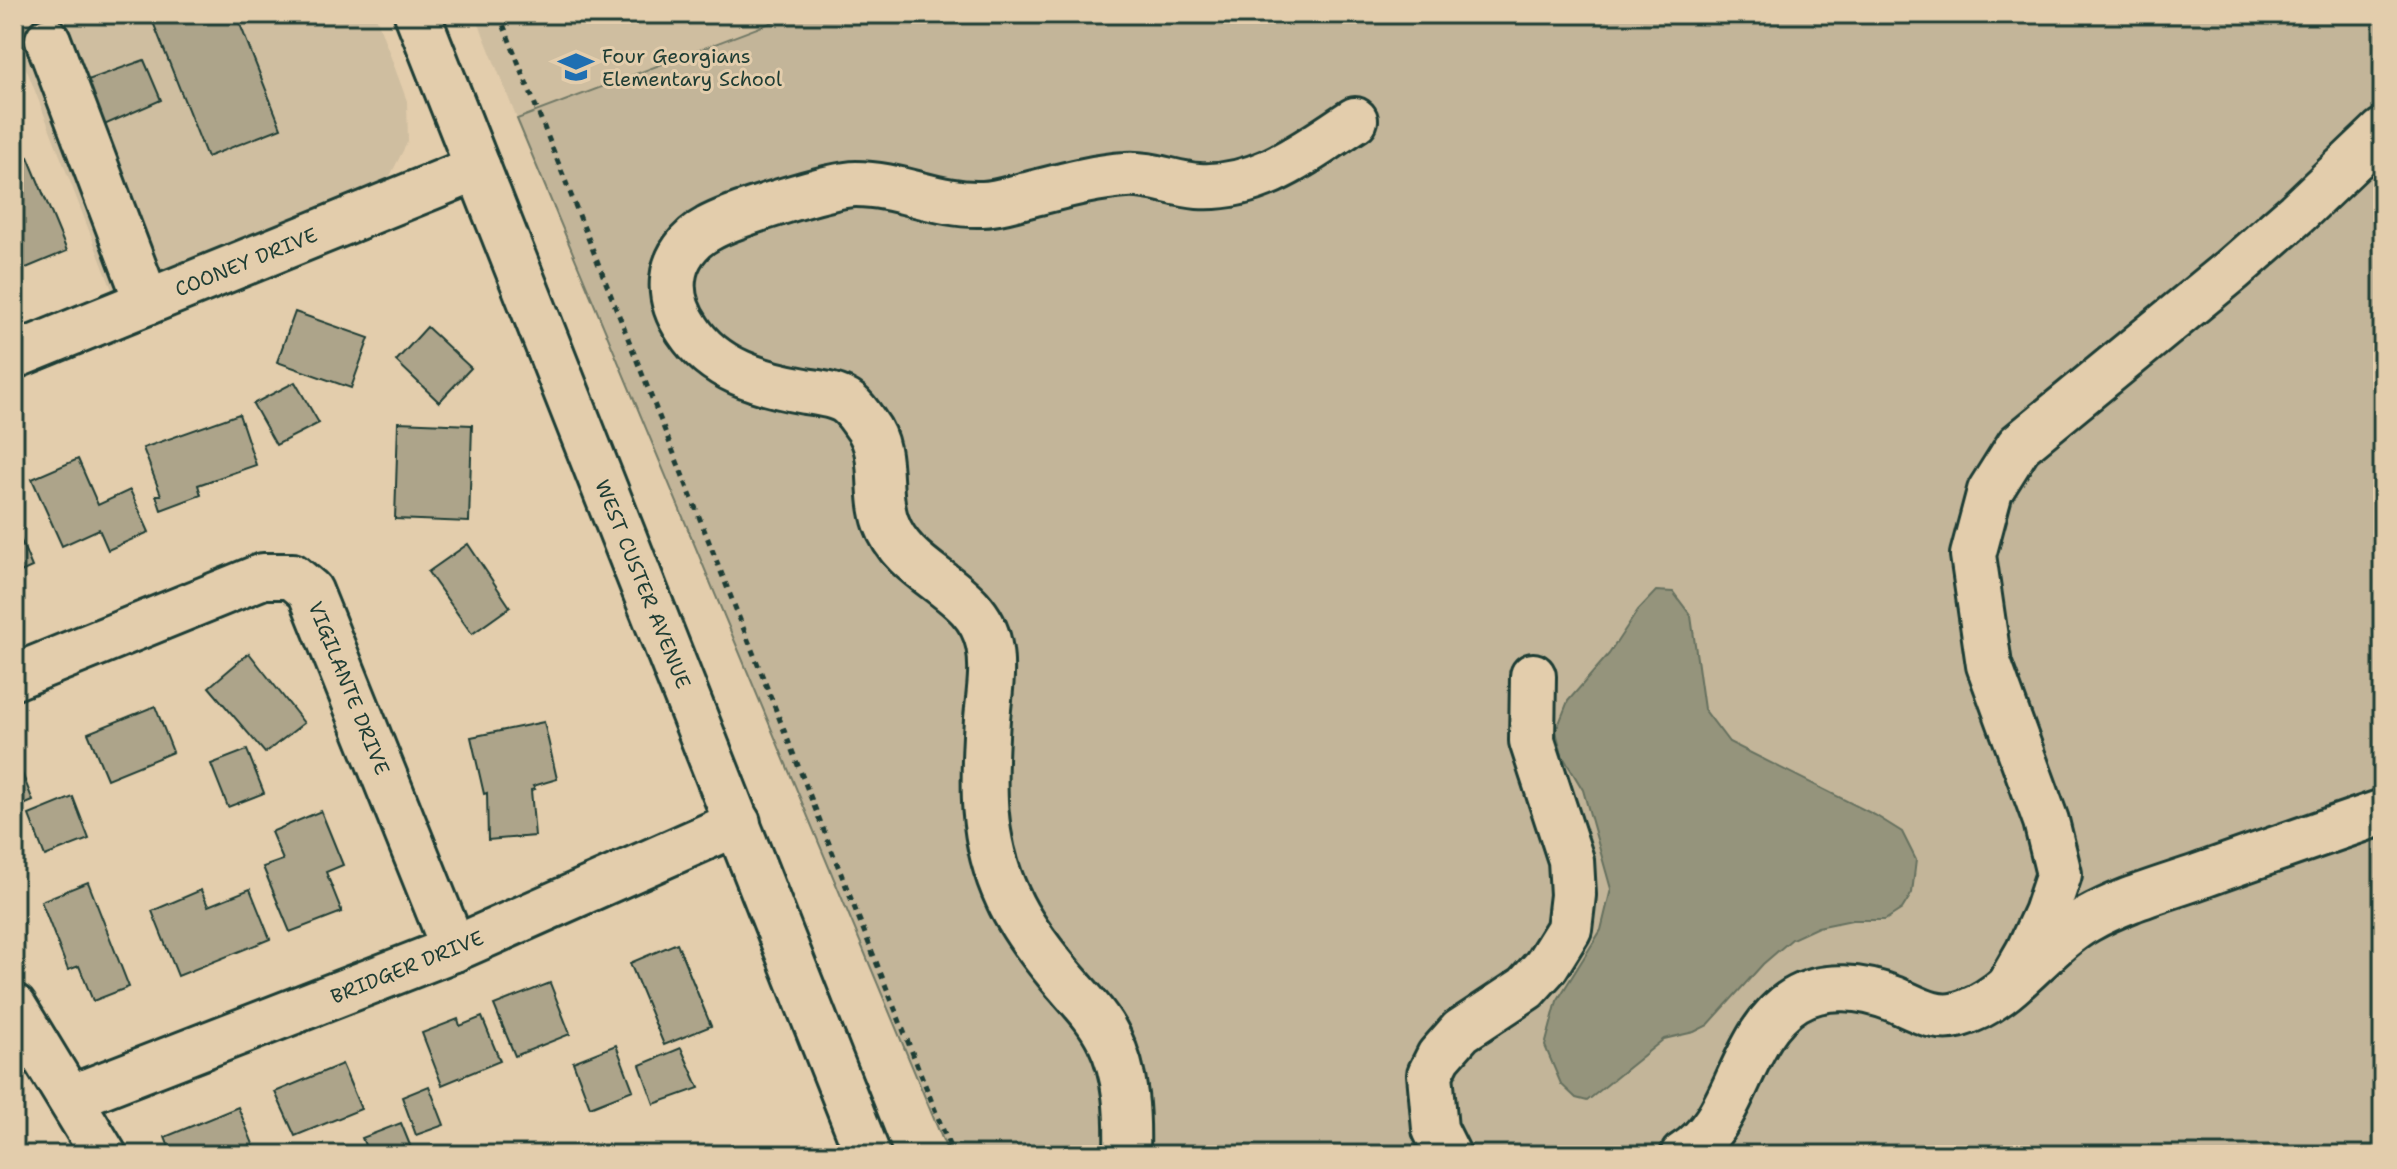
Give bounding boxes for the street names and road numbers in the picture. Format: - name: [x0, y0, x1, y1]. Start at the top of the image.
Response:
- street label: COONEY DRIVE: [171, 222, 321, 302]
- street label: WEST CUSTER AVENUE: [589, 476, 697, 692]
- street label: VIGILANTE DRIVE: [302, 597, 396, 779]
- street label: BRIDGER DRIVE: [327, 924, 487, 1010]

